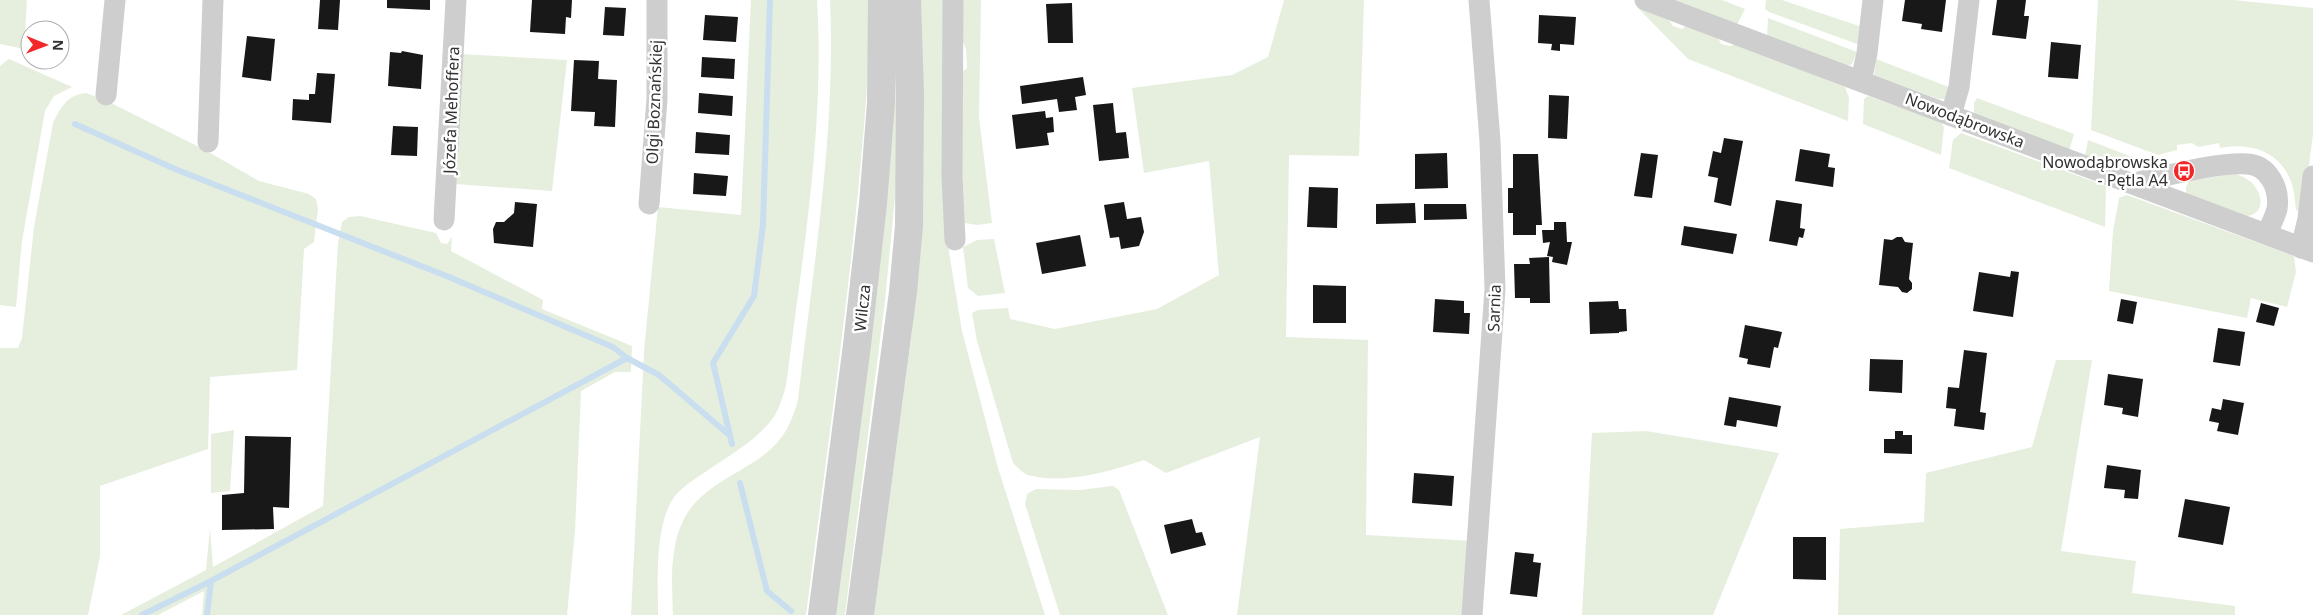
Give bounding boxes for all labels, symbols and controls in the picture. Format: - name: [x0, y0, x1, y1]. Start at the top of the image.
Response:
- north arrow: [20, 20, 70, 70]
- text: N: [49, 39, 68, 51]
- street label: Olgi Boznańskiej: [641, 39, 667, 165]
- street label: Józefa Mehoffera: [438, 46, 464, 176]
- street label: Nowodąbrowska: [1902, 87, 2028, 153]
- place label: Nowodąbrowska - Pętla A4: [2042, 151, 2168, 191]
- bus stop icon: Nowodąbrowska - Pętla A4: [2172, 159, 2196, 183]
- street label: Wilcza: [849, 283, 875, 333]
- street label: Sarnia: [1482, 284, 1506, 332]

